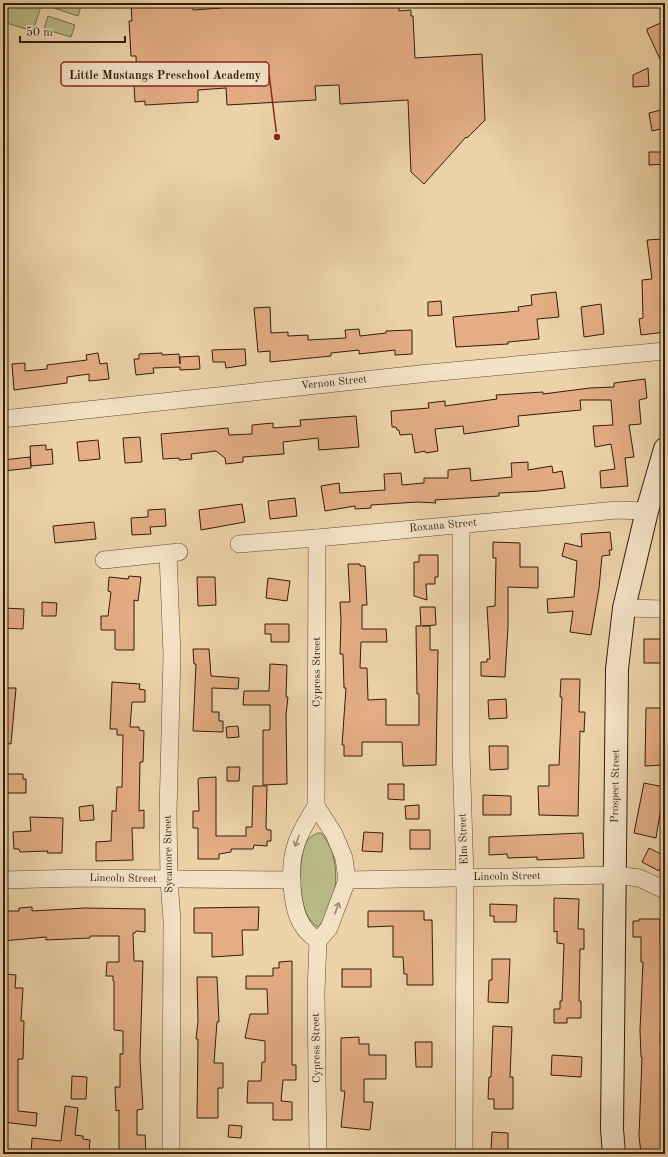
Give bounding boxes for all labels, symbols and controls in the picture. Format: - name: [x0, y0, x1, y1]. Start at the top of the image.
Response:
- scale bar: [20, 18, 125, 44]
- text: 50 m: [26, 26, 53, 39]
- callout: Little Mustangs Preschool Academy: [61, 62, 269, 86]
- text: Little Mustangs Preschool Academy: [69, 70, 261, 82]
- street label: Vernon Street: [300, 374, 368, 392]
- street label: Roxana Street: [409, 518, 477, 534]
- street label: Cypress Street: [312, 637, 323, 707]
- street label: Prospect Street: [610, 749, 622, 823]
- street label: Elm Street: [458, 813, 470, 865]
- street label: Sycamore Street: [163, 815, 175, 893]
- one-way arrow: [293, 834, 301, 846]
- street label: Lincoln Street: [473, 871, 541, 883]
- street label: Lincoln Street: [89, 873, 157, 885]
- one-way arrow: [334, 902, 342, 914]
- street label: Cypress Street: [311, 1013, 323, 1083]

